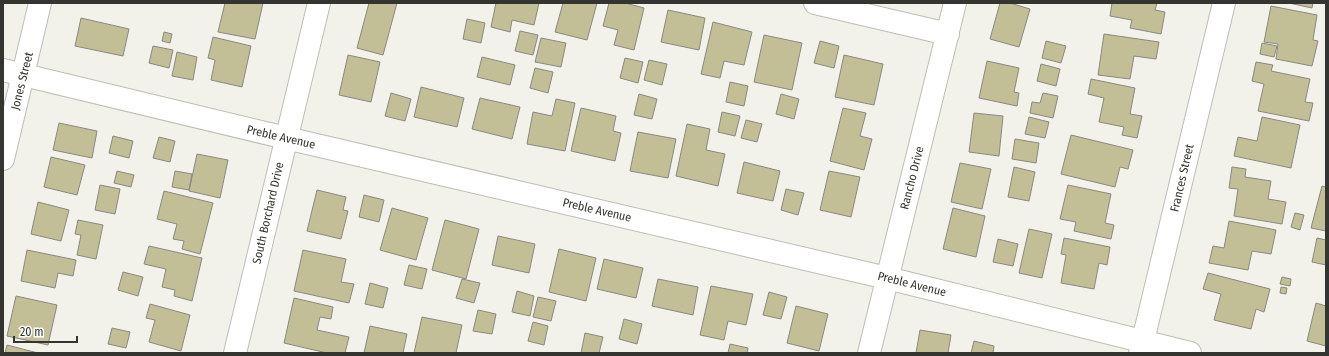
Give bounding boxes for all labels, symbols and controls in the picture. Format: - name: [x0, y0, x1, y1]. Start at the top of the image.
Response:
- street label: Jones Street: [8, 50, 36, 111]
- street label: Preble Avenue: [245, 122, 317, 152]
- street label: Frances Street: [1167, 143, 1197, 213]
- street label: Rancho Drive: [897, 145, 927, 211]
- street label: South Borchard Drive: [249, 161, 287, 265]
- street label: Preble Avenue: [561, 195, 633, 225]
- street label: Preble Avenue: [876, 269, 948, 299]
- scale bar: [14, 318, 77, 344]
- text: 20 m: [20, 325, 44, 339]

